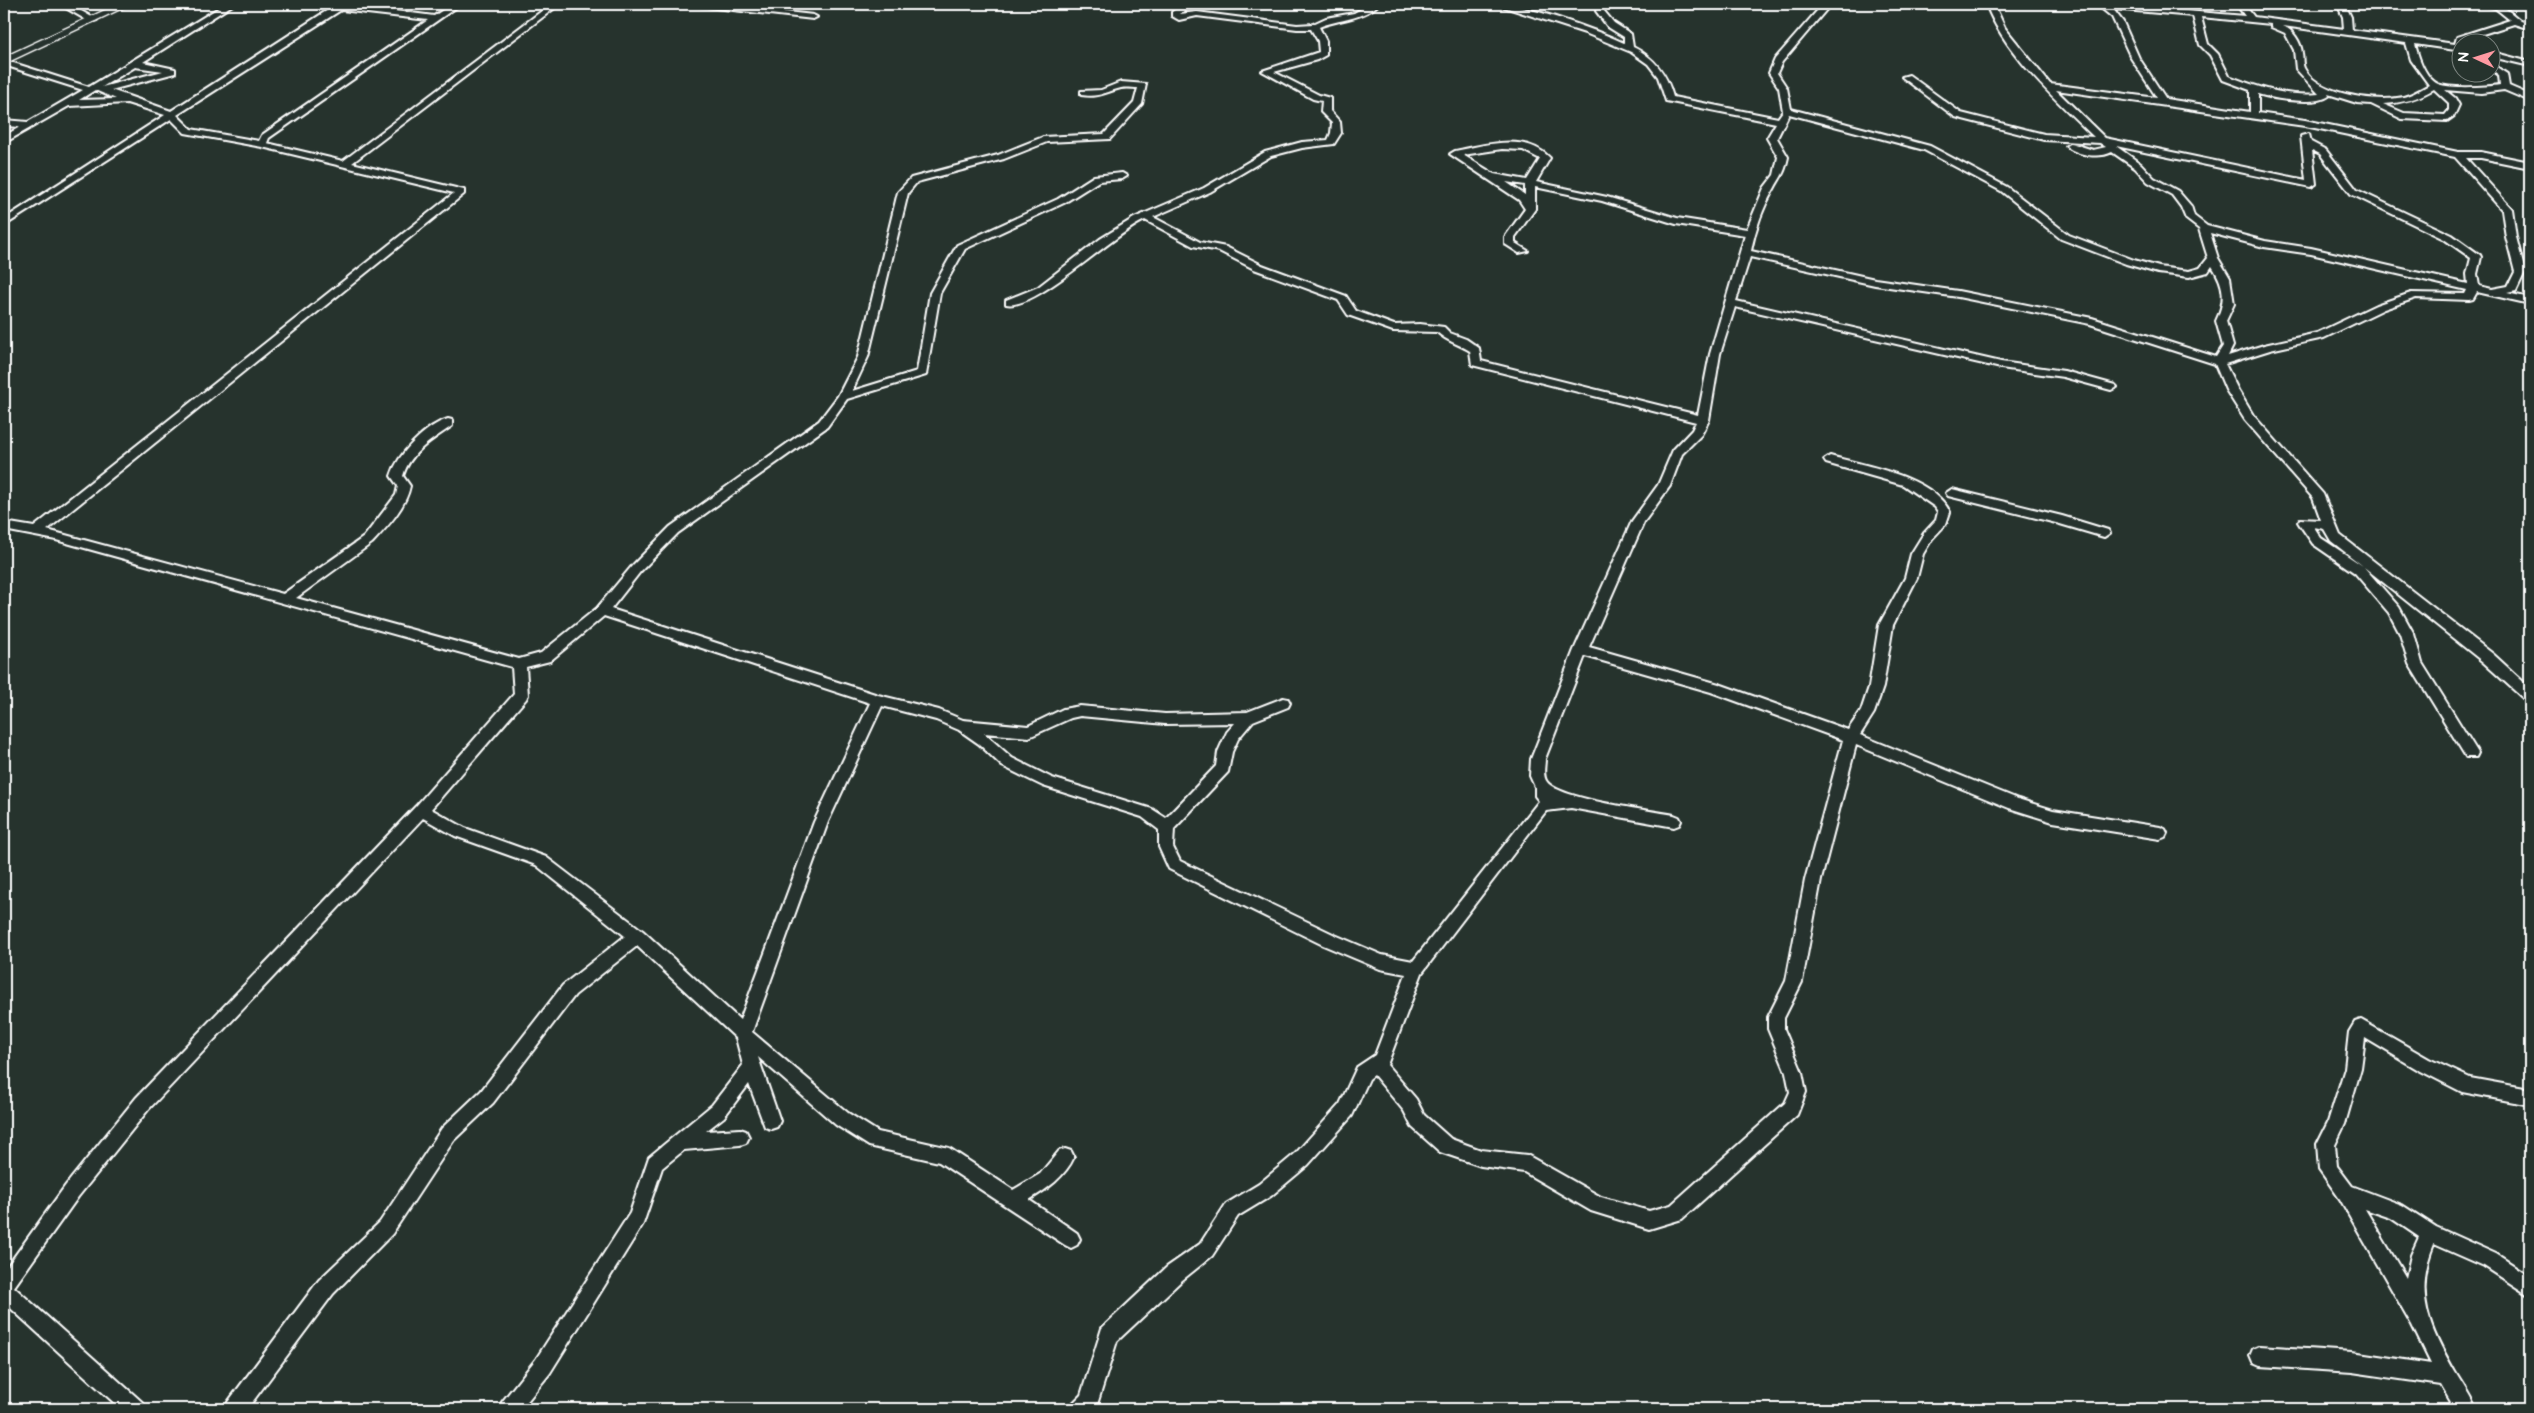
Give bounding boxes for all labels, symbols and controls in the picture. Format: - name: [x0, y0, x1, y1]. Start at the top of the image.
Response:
- north arrow: [2452, 32, 2502, 82]
- text: N: [2454, 52, 2474, 62]

